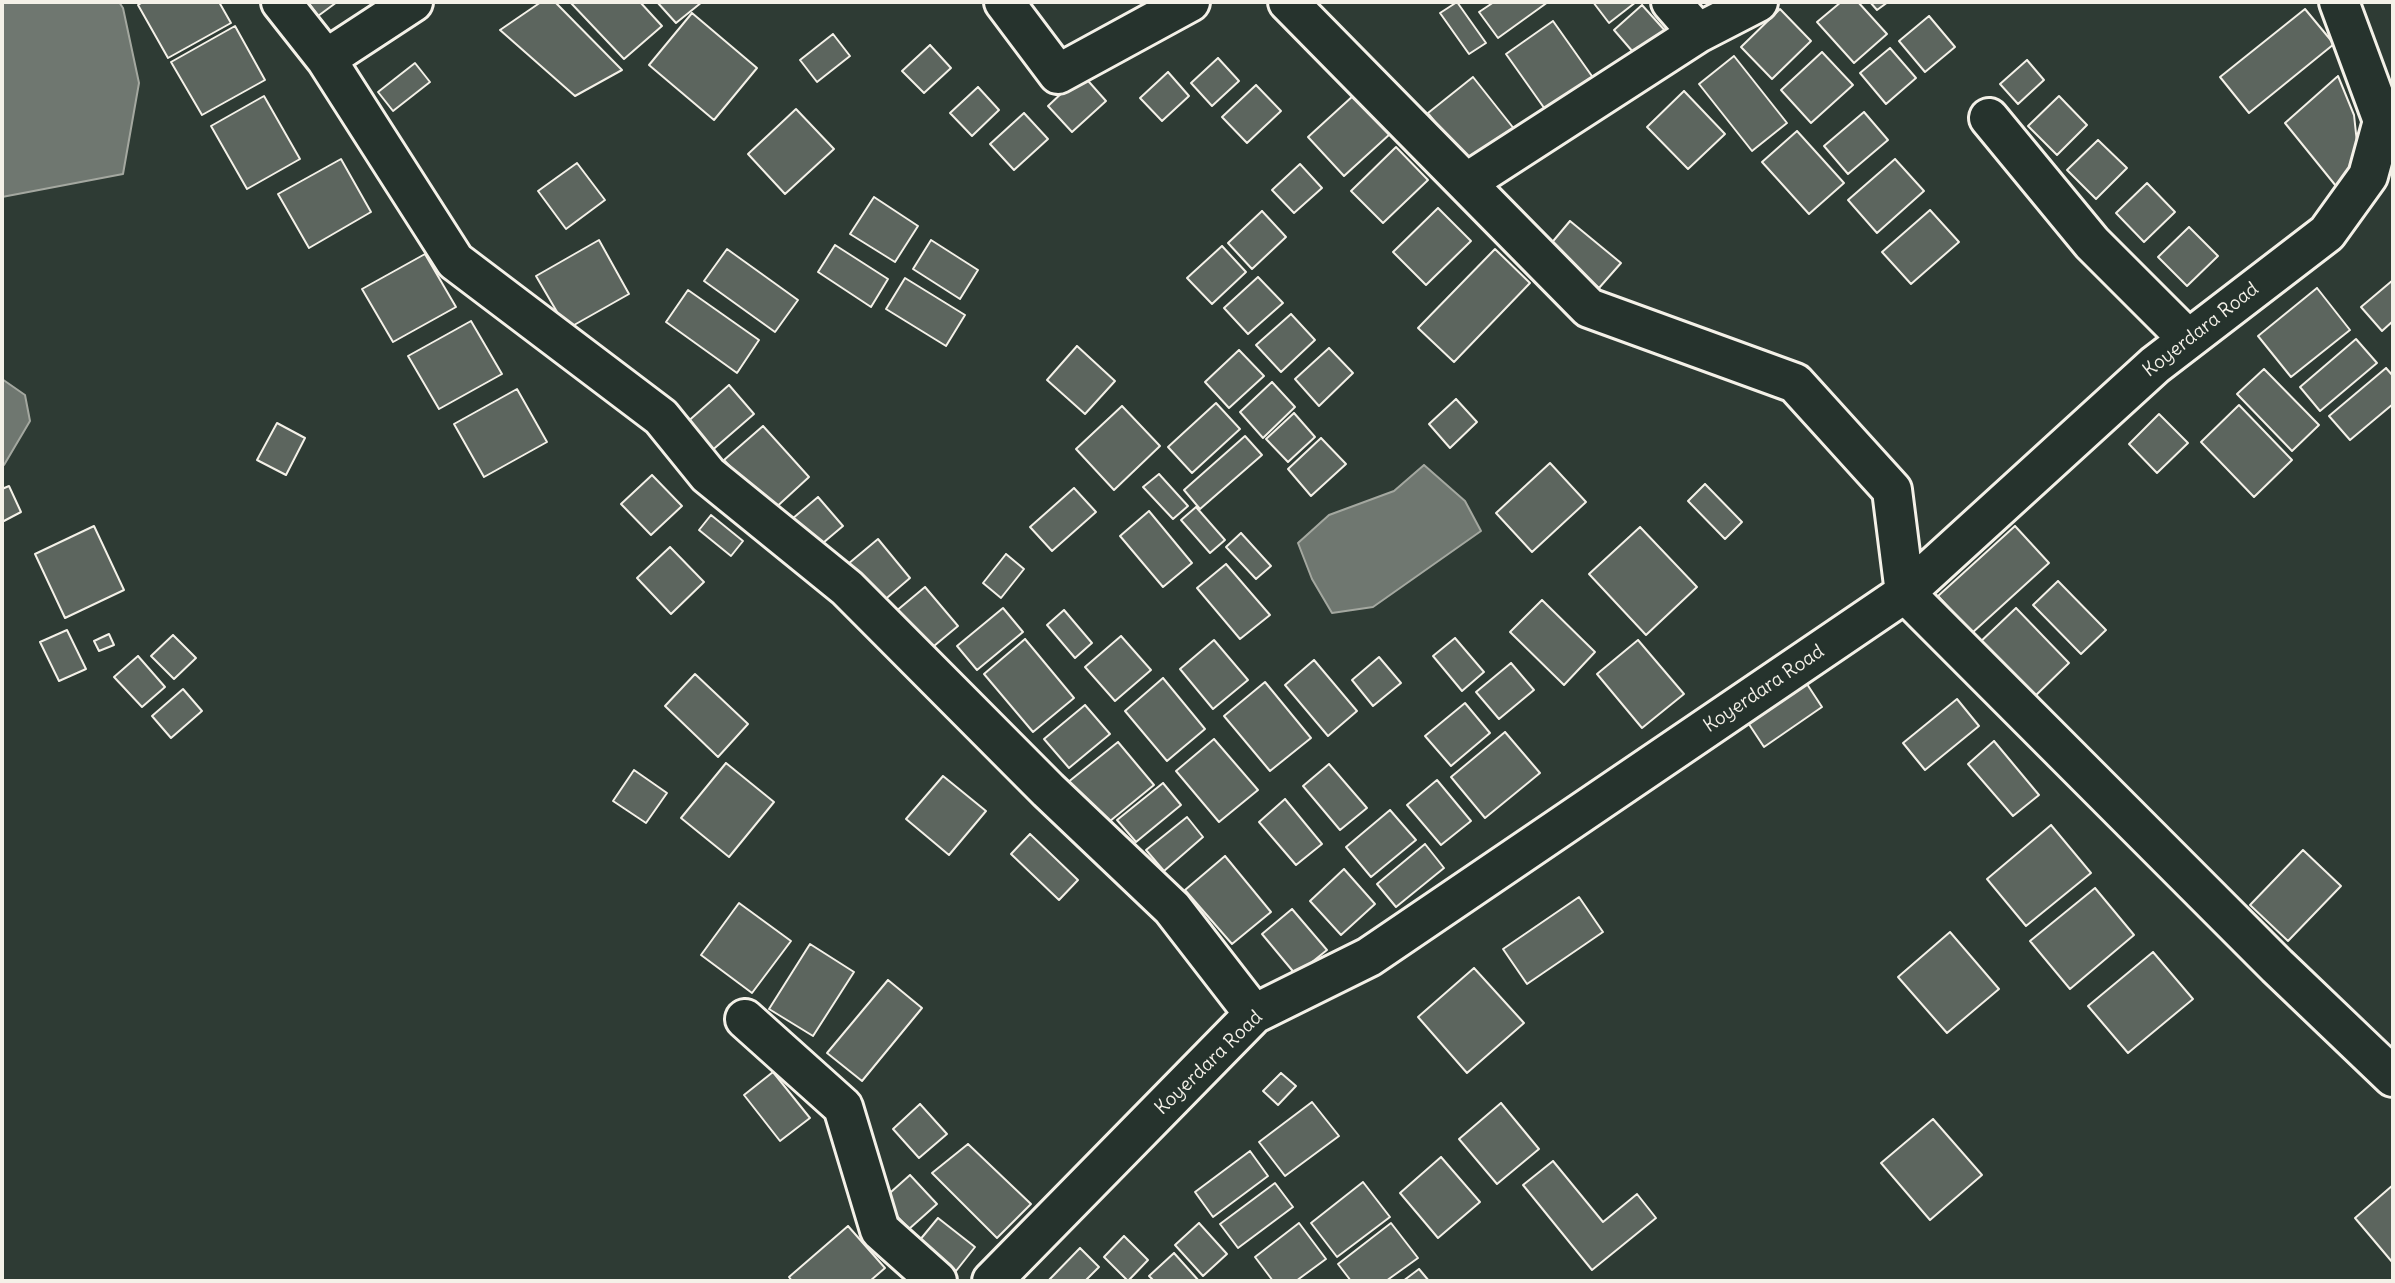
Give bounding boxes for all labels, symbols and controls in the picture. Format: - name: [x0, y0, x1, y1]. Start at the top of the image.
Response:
- street label: Koyerdara Road: [2139, 278, 2263, 382]
- street label: Koyerdara Road: [1699, 640, 1829, 738]
- street label: Koyerdara Road: [1151, 1006, 1267, 1120]

